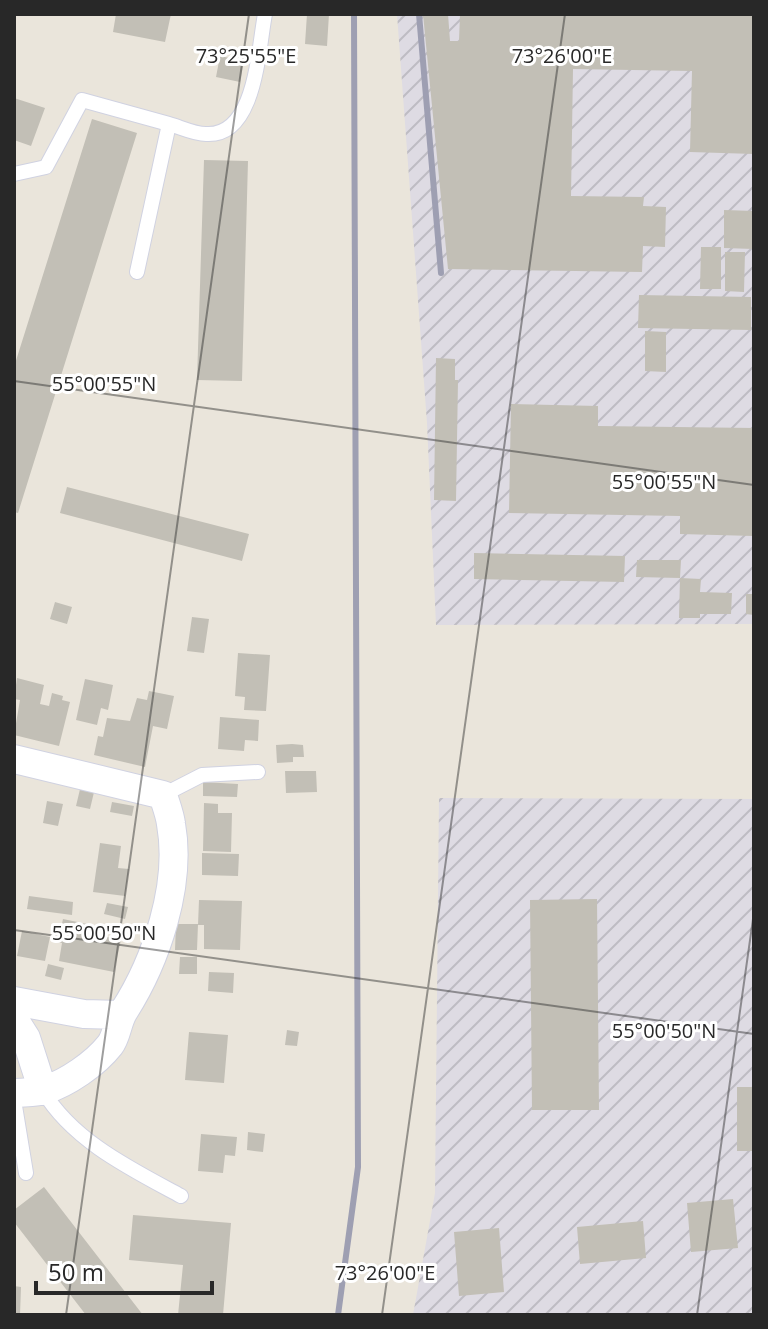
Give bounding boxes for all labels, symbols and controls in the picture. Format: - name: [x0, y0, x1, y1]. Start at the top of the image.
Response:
- text: 73°25'55"E: [196, 42, 296, 69]
- text: 73°26'00"E: [512, 42, 612, 69]
- text: 55°00'55"N: [52, 370, 156, 397]
- text: 55°00'55"N: [612, 468, 716, 495]
- text: 55°00'50"N: [52, 919, 156, 946]
- text: 55°00'50"N: [612, 1017, 716, 1044]
- scale bar: [36, 1245, 212, 1295]
- text: 50 m: [48, 1255, 104, 1288]
- text: 73°26'00"E: [335, 1259, 435, 1286]

